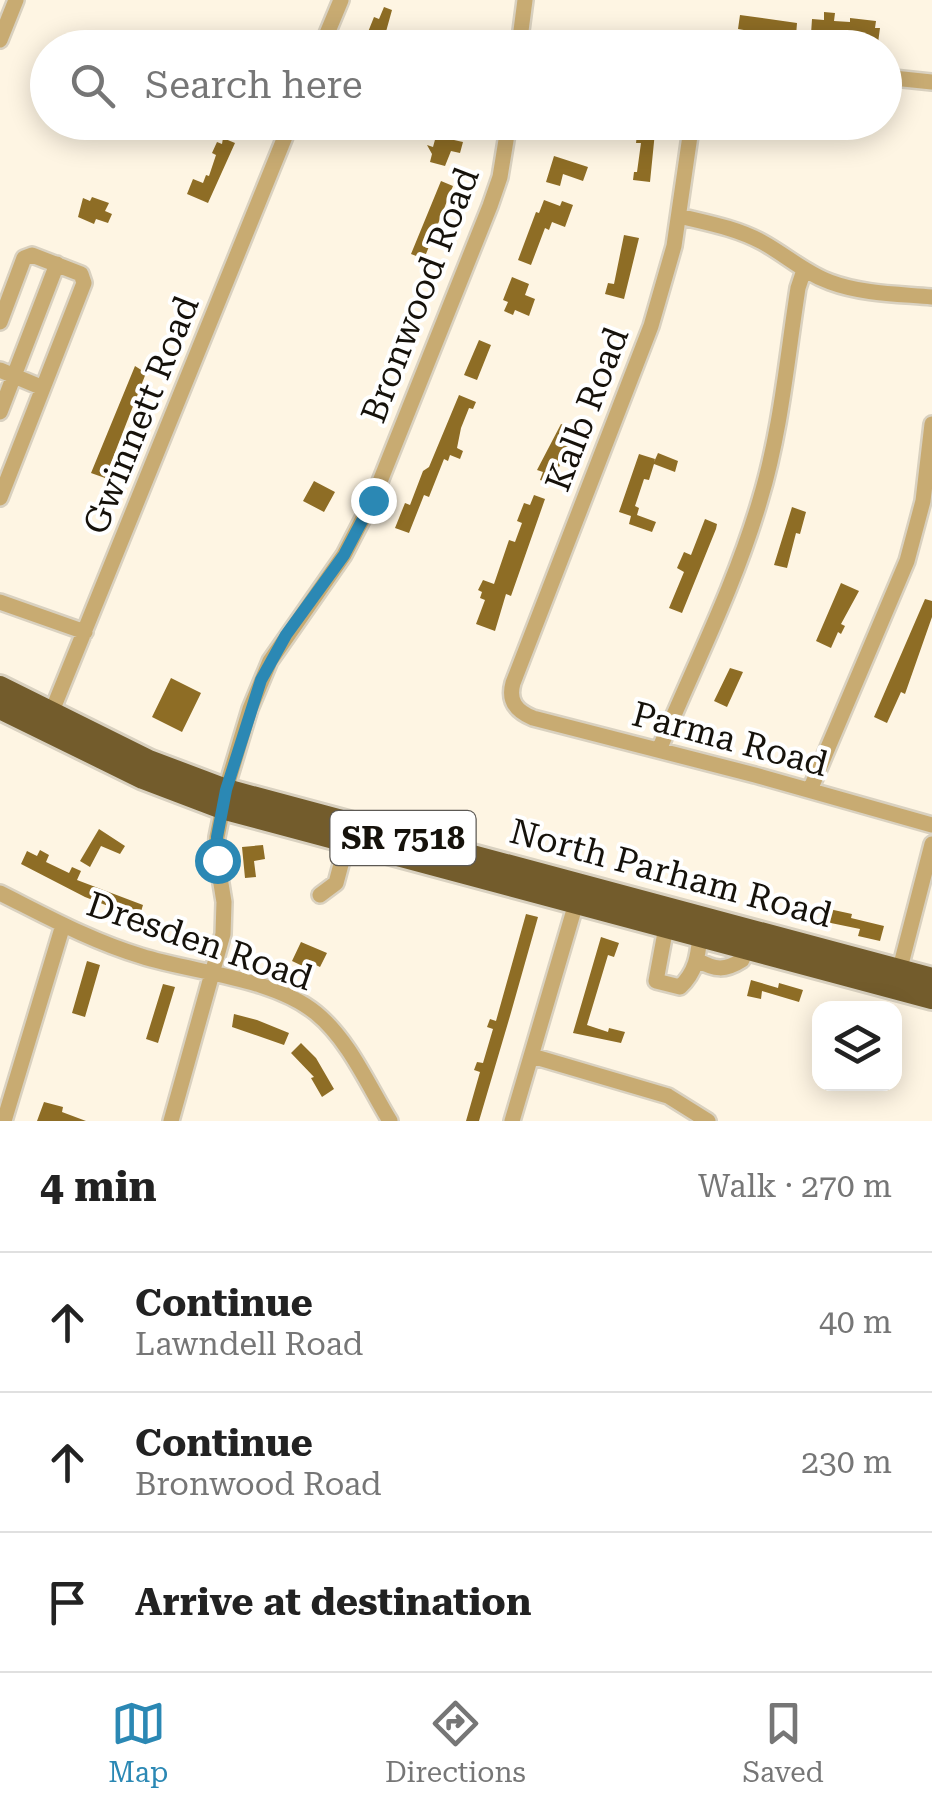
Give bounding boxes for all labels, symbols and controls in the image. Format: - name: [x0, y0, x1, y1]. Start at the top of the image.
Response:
- search box: [30, 30, 902, 140]
- icon: search: [65, 58, 120, 113]
- text: Search here: [145, 63, 363, 107]
- street label: Bronwood Road: [353, 162, 488, 428]
- street label: Gwinnett Road: [75, 290, 208, 540]
- street label: Kalb Road: [537, 321, 637, 497]
- route end: [351, 478, 397, 524]
- street label: Parma Road: [628, 694, 832, 785]
- road number: SR 7518: [330, 811, 476, 865]
- street label: North Parham Road: [505, 811, 836, 936]
- route start: [195, 838, 241, 884]
- street label: Dresden Road: [82, 884, 318, 999]
- map controls: [812, 1001, 902, 1091]
- button: layers: [812, 1001, 902, 1091]
- text: 4 min: [40, 1162, 157, 1211]
- text: Walk · 270 m: [698, 1167, 892, 1205]
- text: Continue: [135, 1281, 313, 1325]
- icon: ahead: [40, 1295, 95, 1350]
- text: 40 m: [819, 1303, 892, 1341]
- text: Lawndell Road: [135, 1325, 363, 1363]
- text: Continue: [135, 1421, 313, 1465]
- icon: ahead: [40, 1435, 95, 1490]
- text: 230 m: [801, 1443, 892, 1481]
- text: Bronwood Road: [135, 1465, 382, 1503]
- icon: arrive: [40, 1575, 95, 1630]
- text: Arrive at destination: [135, 1580, 531, 1624]
- tab: Map: [108, 1696, 168, 1789]
- tab: Directions: [385, 1696, 526, 1789]
- tab: Saved: [742, 1696, 824, 1789]

